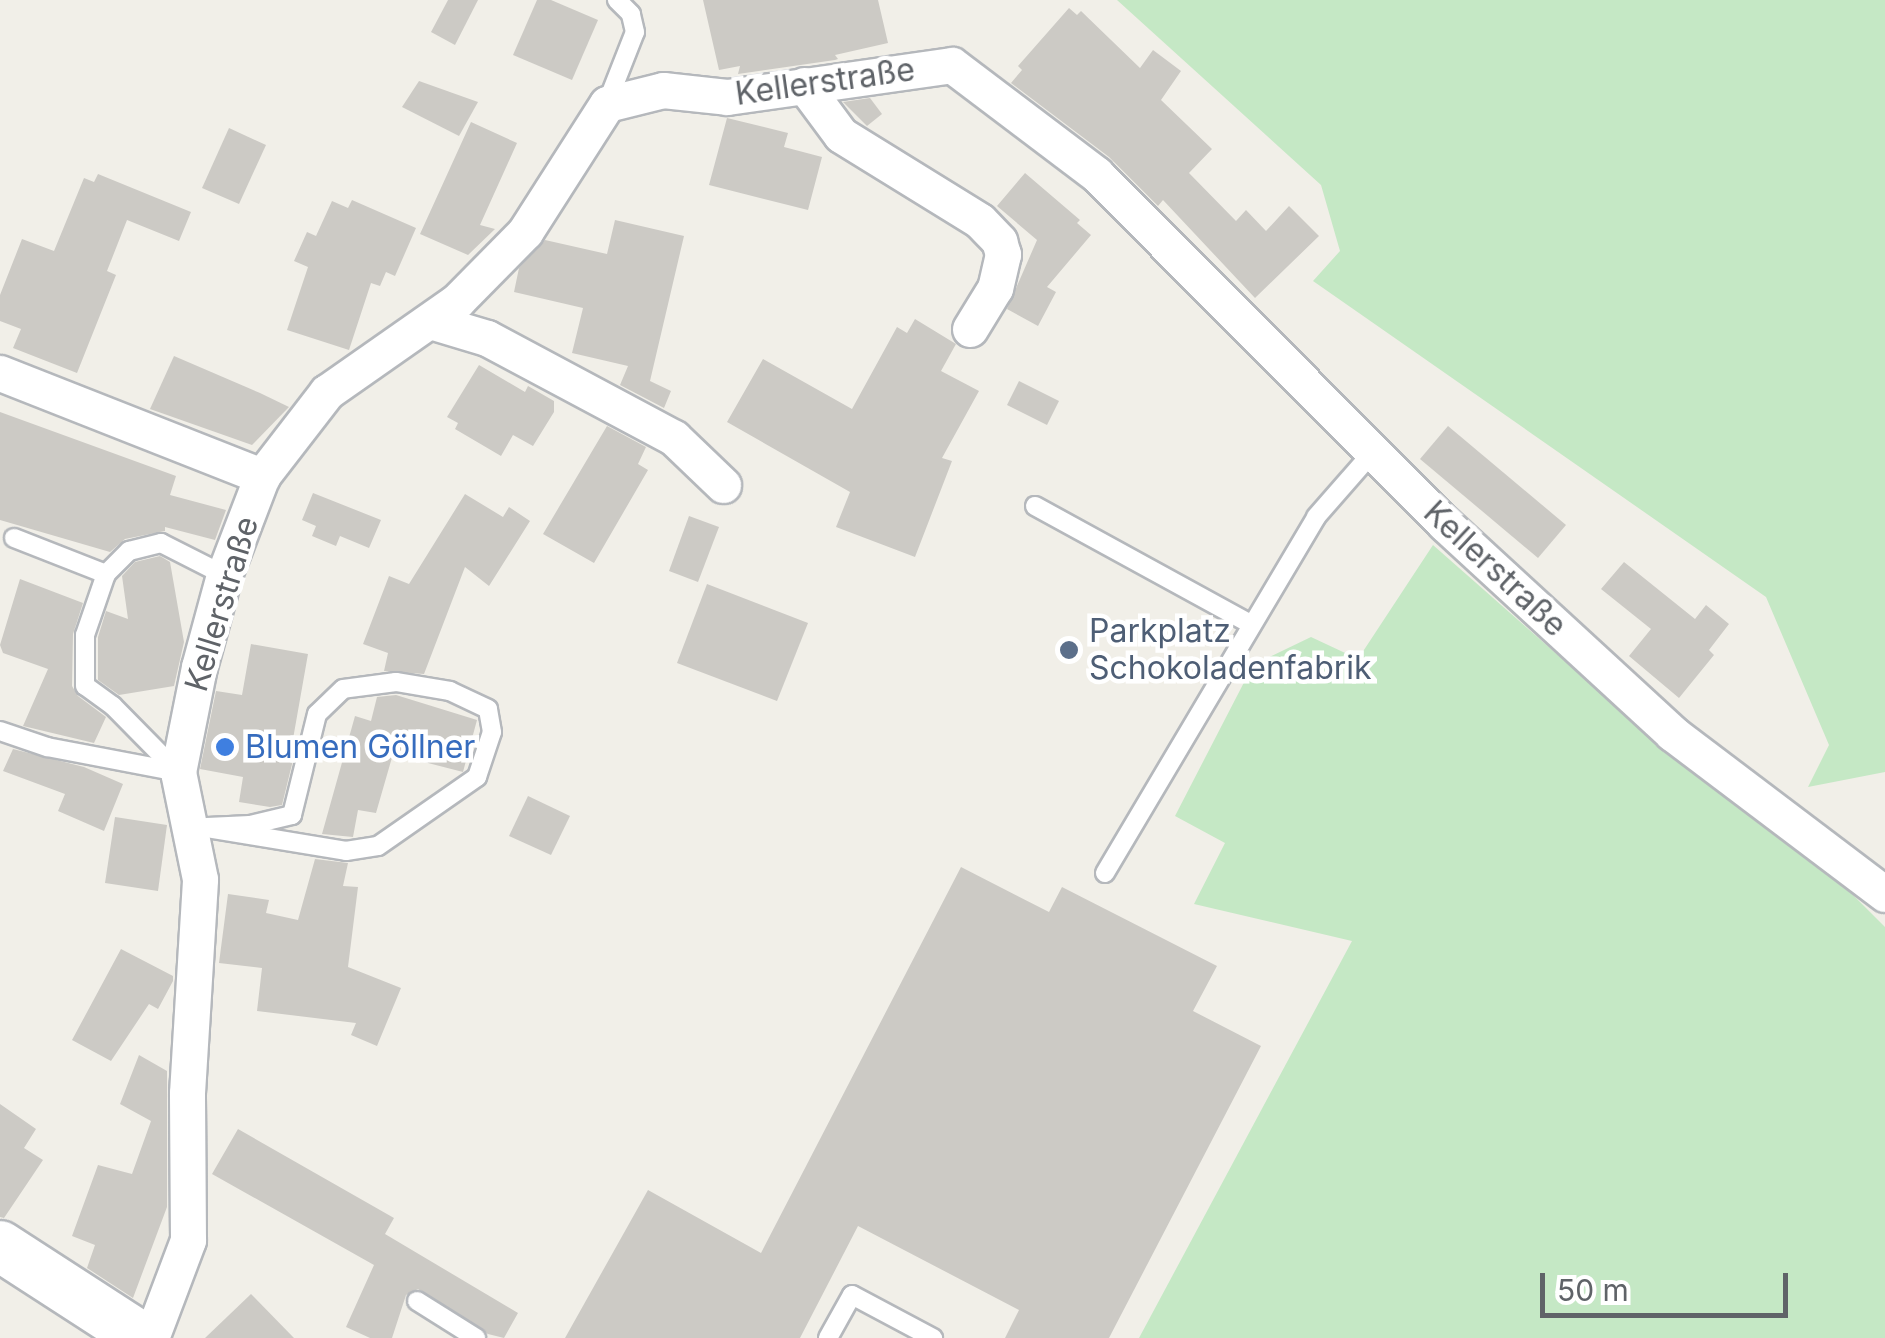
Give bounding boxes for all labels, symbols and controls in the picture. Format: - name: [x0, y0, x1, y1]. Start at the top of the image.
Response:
- street label: Kellerstraße: [733, 50, 917, 114]
- street label: Kellerstraße: [1416, 493, 1574, 645]
- street label: Kellerstraße: [177, 512, 267, 696]
- place label: Parkplatz Schokoladenfabrik: [1089, 613, 1372, 688]
- marker: Parkplatz Schokoladenfabrik: [1058, 639, 1080, 661]
- place label: Blumen Göllner: [245, 728, 475, 766]
- marker: Blumen Göllner: [214, 736, 236, 758]
- scale bar: [1545, 1253, 1792, 1315]
- text: 50 m: [1557, 1272, 1629, 1308]

